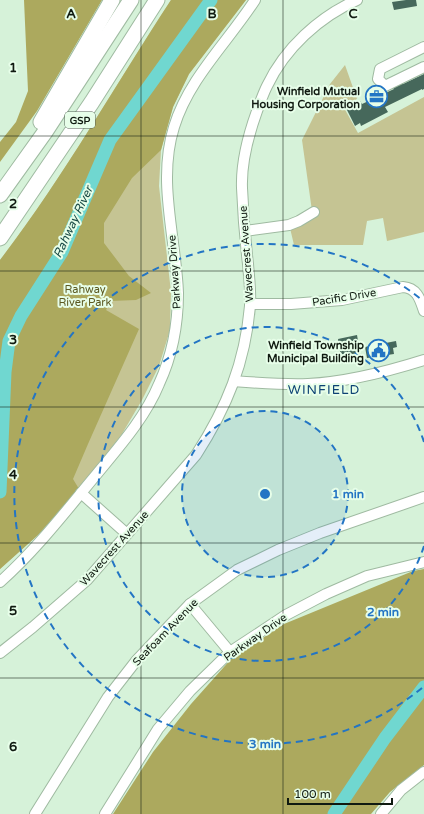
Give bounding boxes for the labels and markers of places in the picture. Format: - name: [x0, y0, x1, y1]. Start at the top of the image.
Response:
- office icon: Winfield Mutual Housing Corporation: [363, 84, 389, 110]
- place label: Winfield Mutual Housing Corporation: [251, 85, 360, 112]
- public building icon: Winfield Township Municipal Building: [366, 338, 392, 364]
- place label: Winfield Township Municipal Building: [267, 339, 364, 366]
- centre of rings: [258, 487, 272, 501]

